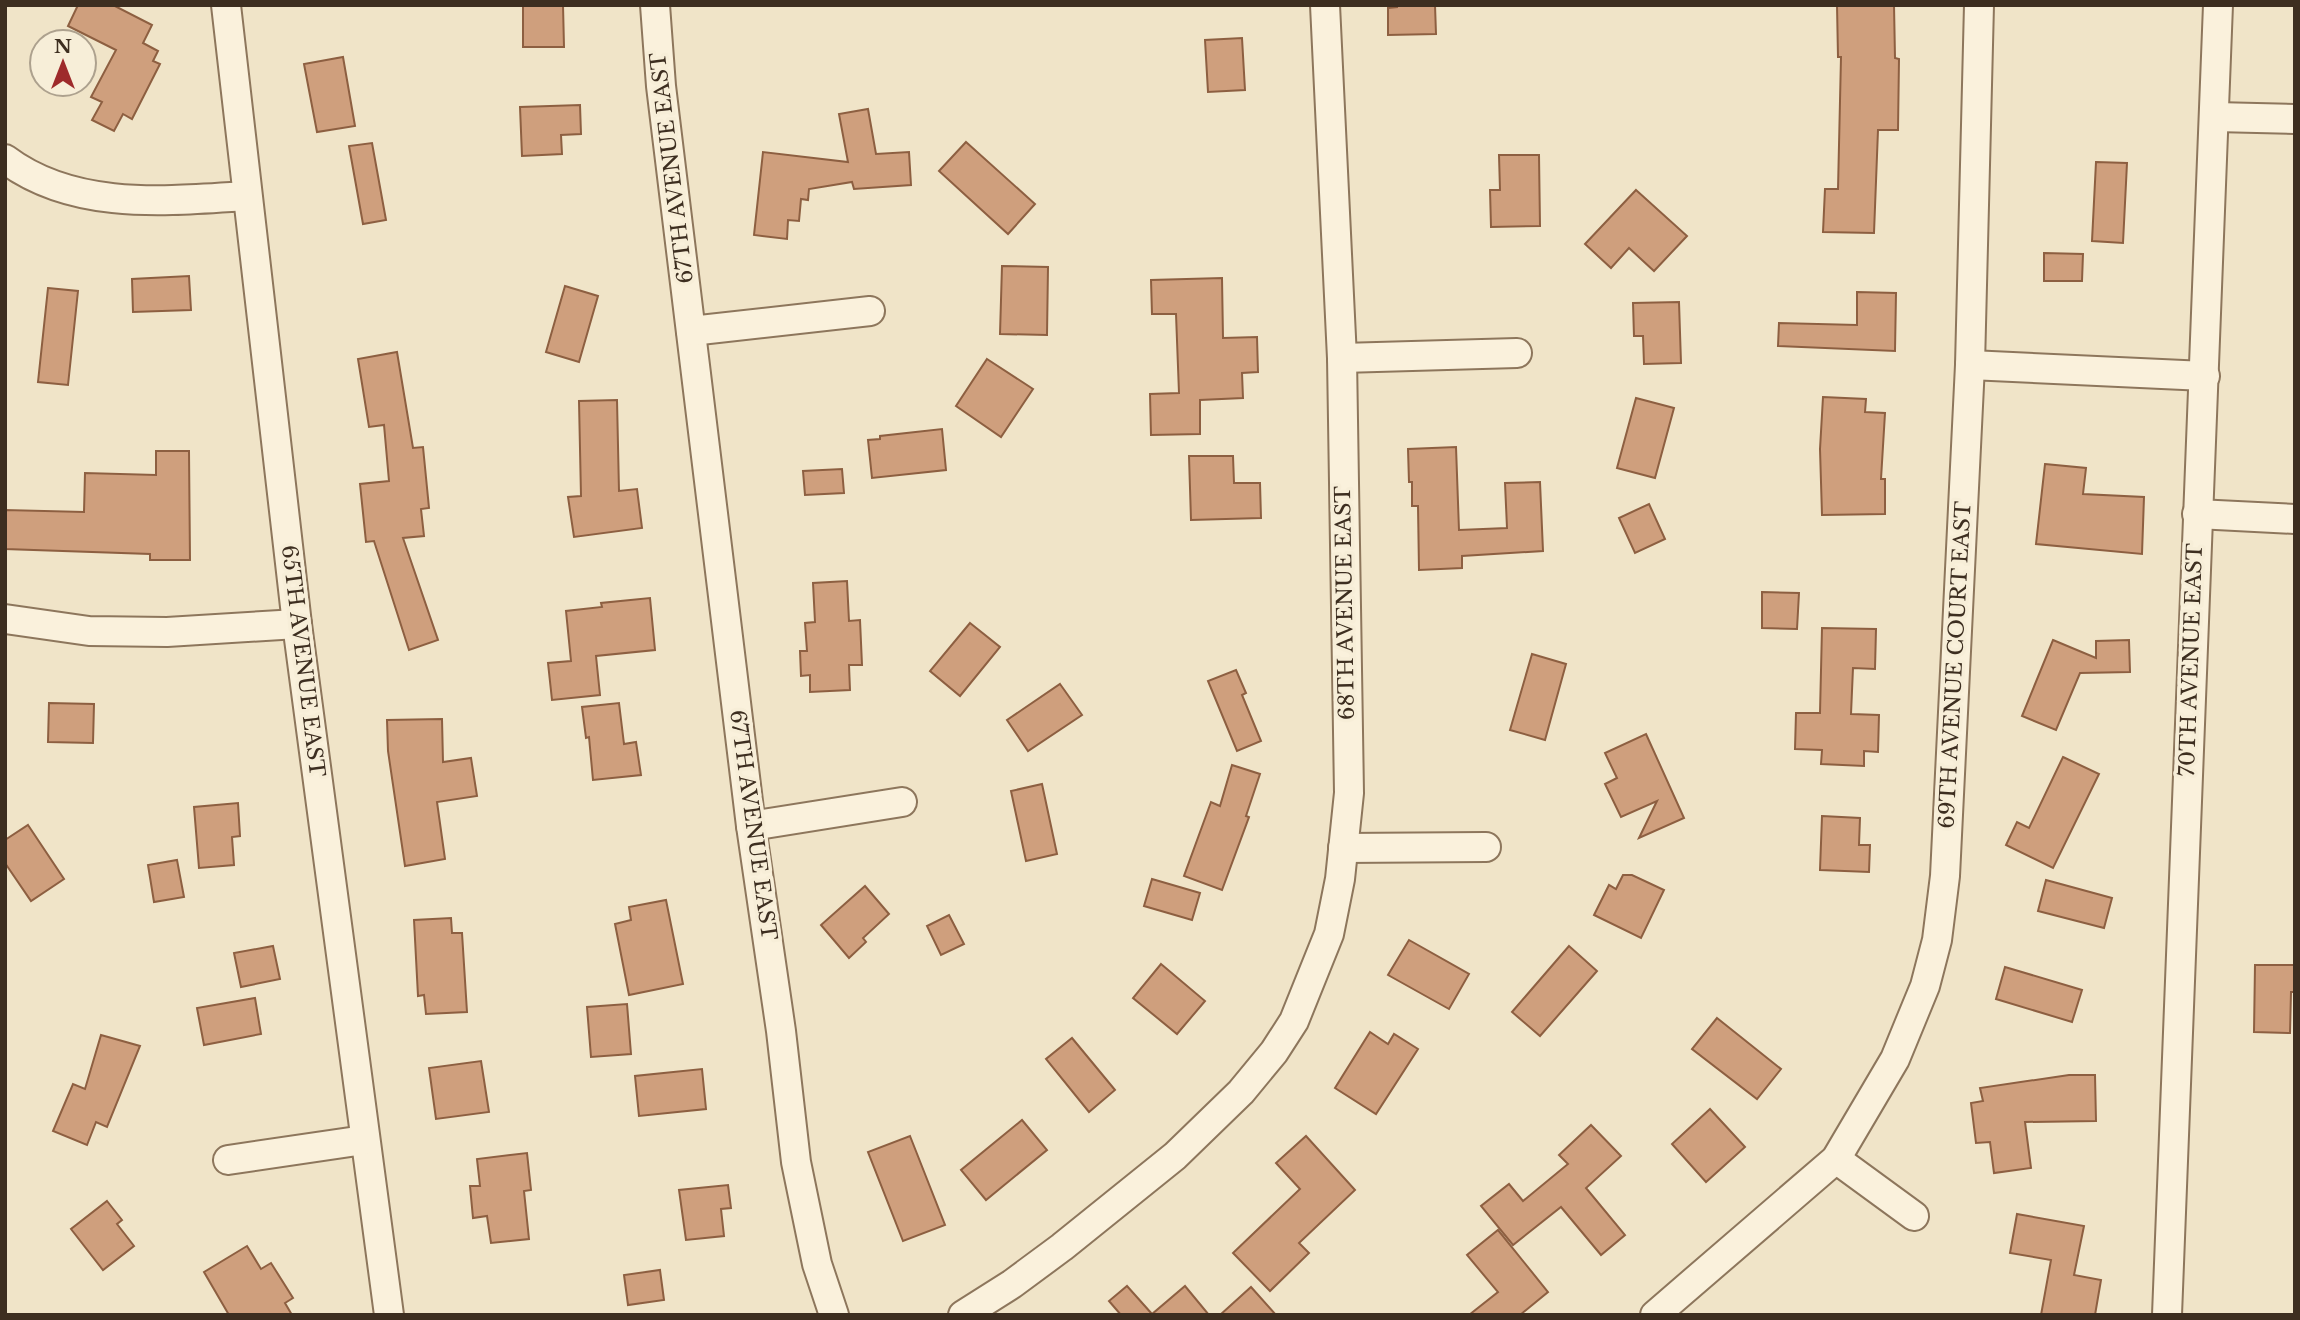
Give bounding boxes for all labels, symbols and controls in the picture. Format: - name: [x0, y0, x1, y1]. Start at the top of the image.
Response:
- north arrow: [28, 28, 98, 98]
- text: N: [54, 35, 72, 58]
- street label: 67TH AVENUE EAST: [645, 51, 699, 285]
- street label: 68TH AVENUE EAST: [1330, 486, 1360, 720]
- street label: 69TH AVENUE COURT EAST: [1933, 501, 1977, 829]
- street label: 70TH AVENUE EAST: [2174, 543, 2208, 777]
- street label: 65TH AVENUE EAST: [276, 544, 330, 778]
- street label: 67TH AVENUE EAST: [724, 708, 782, 942]

